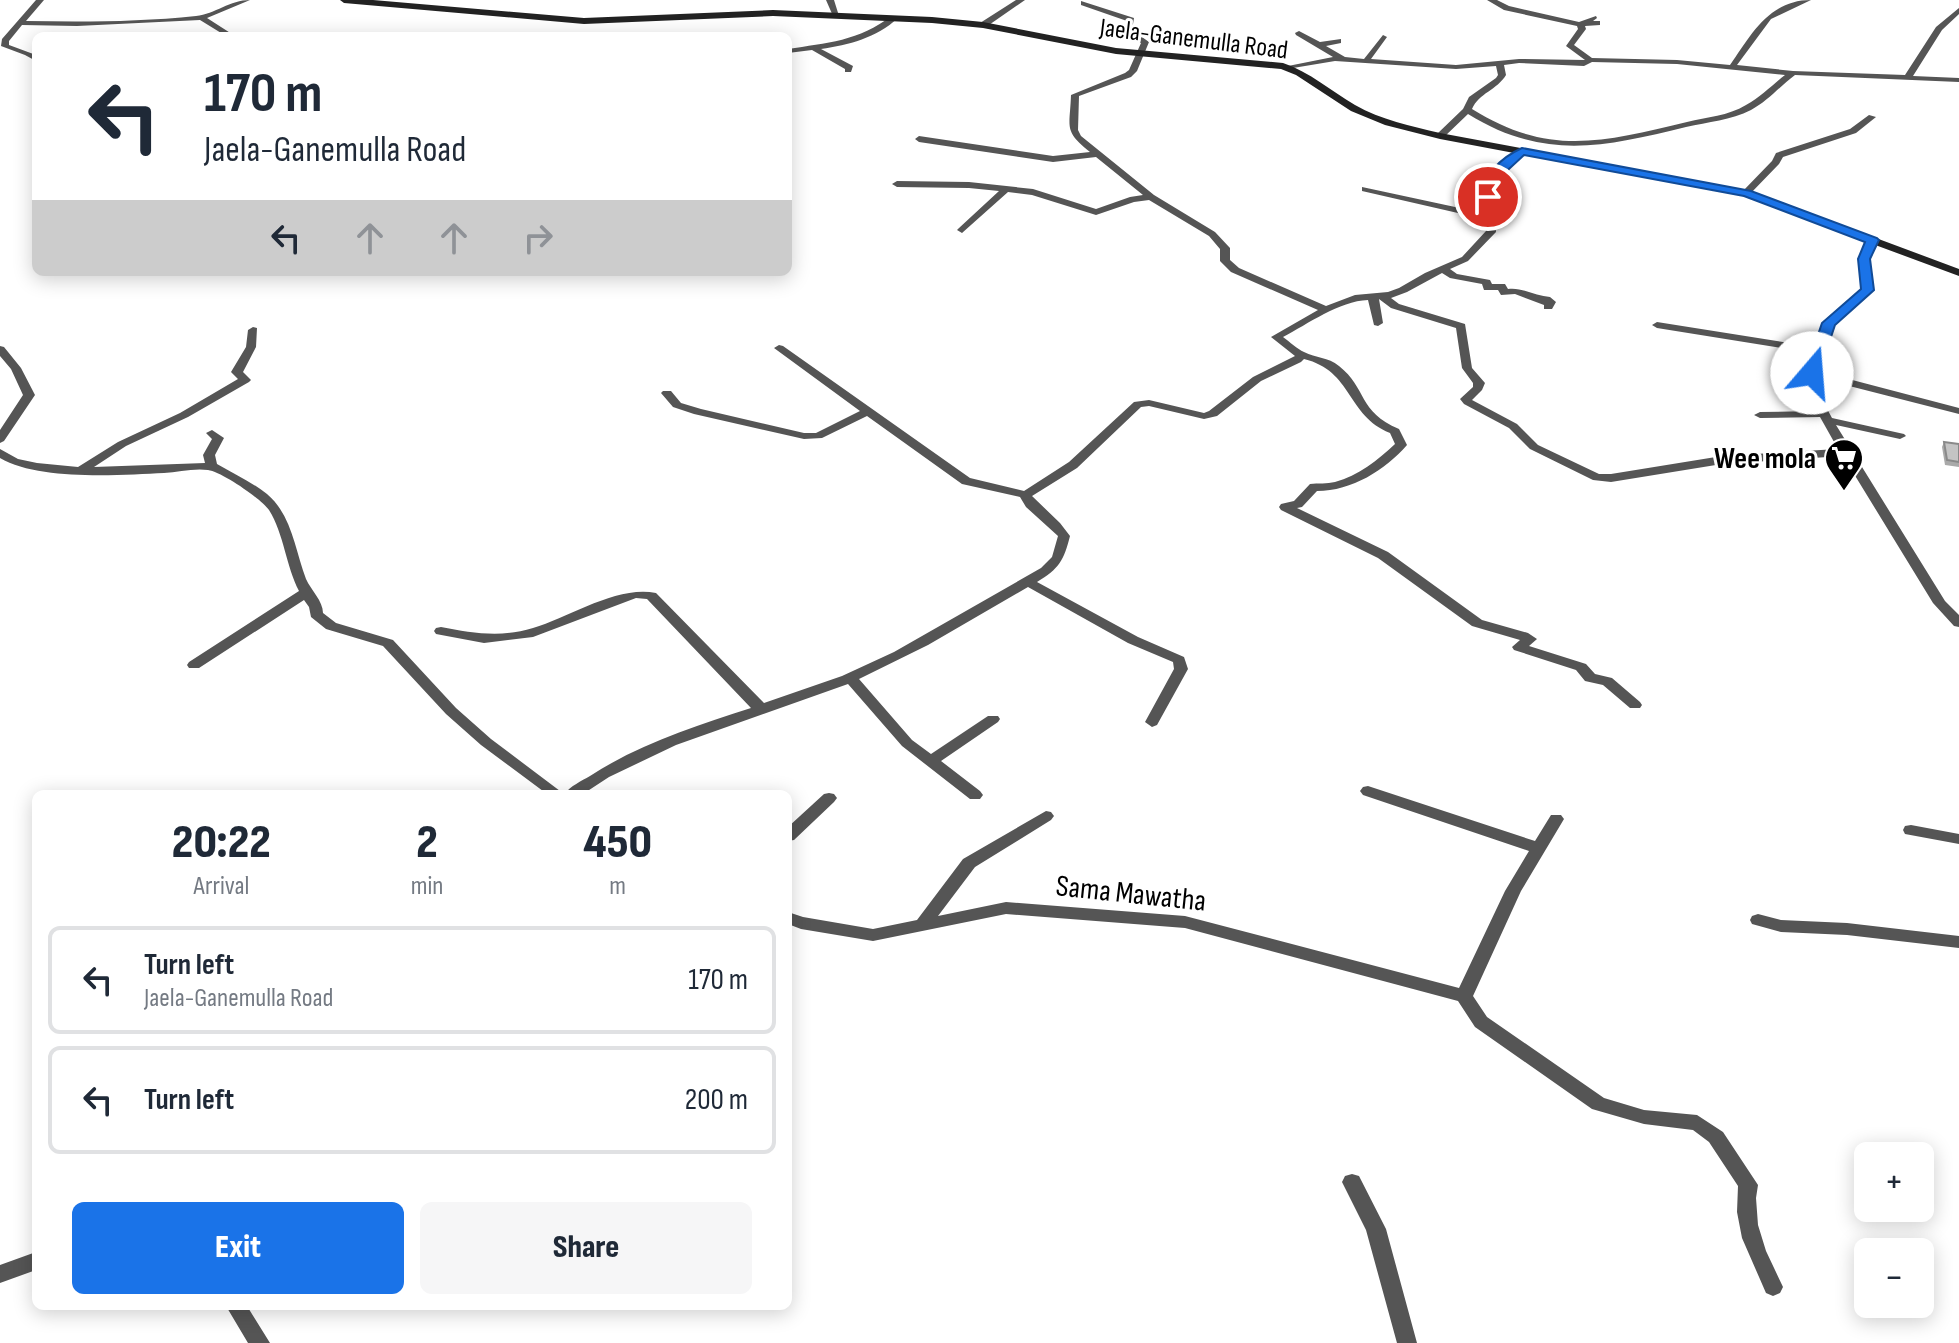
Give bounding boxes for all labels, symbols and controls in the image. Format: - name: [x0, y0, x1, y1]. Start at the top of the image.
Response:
- street label: Jaela-Ganemulla Road: [1097, 12, 1290, 66]
- text: 170 m: [204, 61, 322, 128]
- icon: left: [72, 64, 176, 168]
- text: Jaela-Ganemulla Road: [204, 129, 466, 172]
- pin: [1454, 163, 1522, 231]
- icon: arrive: [1466, 175, 1510, 219]
- icon: left: [264, 216, 308, 260]
- icon: ahead: [348, 216, 392, 260]
- icon: ahead: [432, 216, 476, 260]
- icon: right: [516, 216, 560, 260]
- position arrow: [1770, 331, 1854, 415]
- supermarket icon: Wee mola: [1823, 437, 1865, 492]
- place label: Wee mola: [1714, 441, 1816, 477]
- text: 20:22: [172, 814, 271, 871]
- text: 2: [416, 814, 438, 871]
- text: 450: [583, 814, 652, 871]
- street label: Sama Mawatha: [1054, 868, 1208, 920]
- text: Arrival: [193, 871, 249, 902]
- text: min: [411, 871, 443, 902]
- text: m: [609, 871, 626, 902]
- text: Turn left: [144, 947, 234, 983]
- icon: left: [76, 958, 120, 1002]
- text: 170 m: [688, 962, 748, 998]
- text: Jaela-Ganemulla Road: [144, 983, 333, 1014]
- icon: left: [76, 1078, 120, 1122]
- text: Turn left: [144, 1082, 234, 1118]
- text: 200 m: [685, 1082, 748, 1118]
- map controls: [1854, 1142, 1934, 1318]
- button: +: [1854, 1142, 1934, 1222]
- button: Exit: [72, 1202, 404, 1294]
- button: Share: [420, 1202, 752, 1294]
- button: −: [1854, 1238, 1934, 1318]

